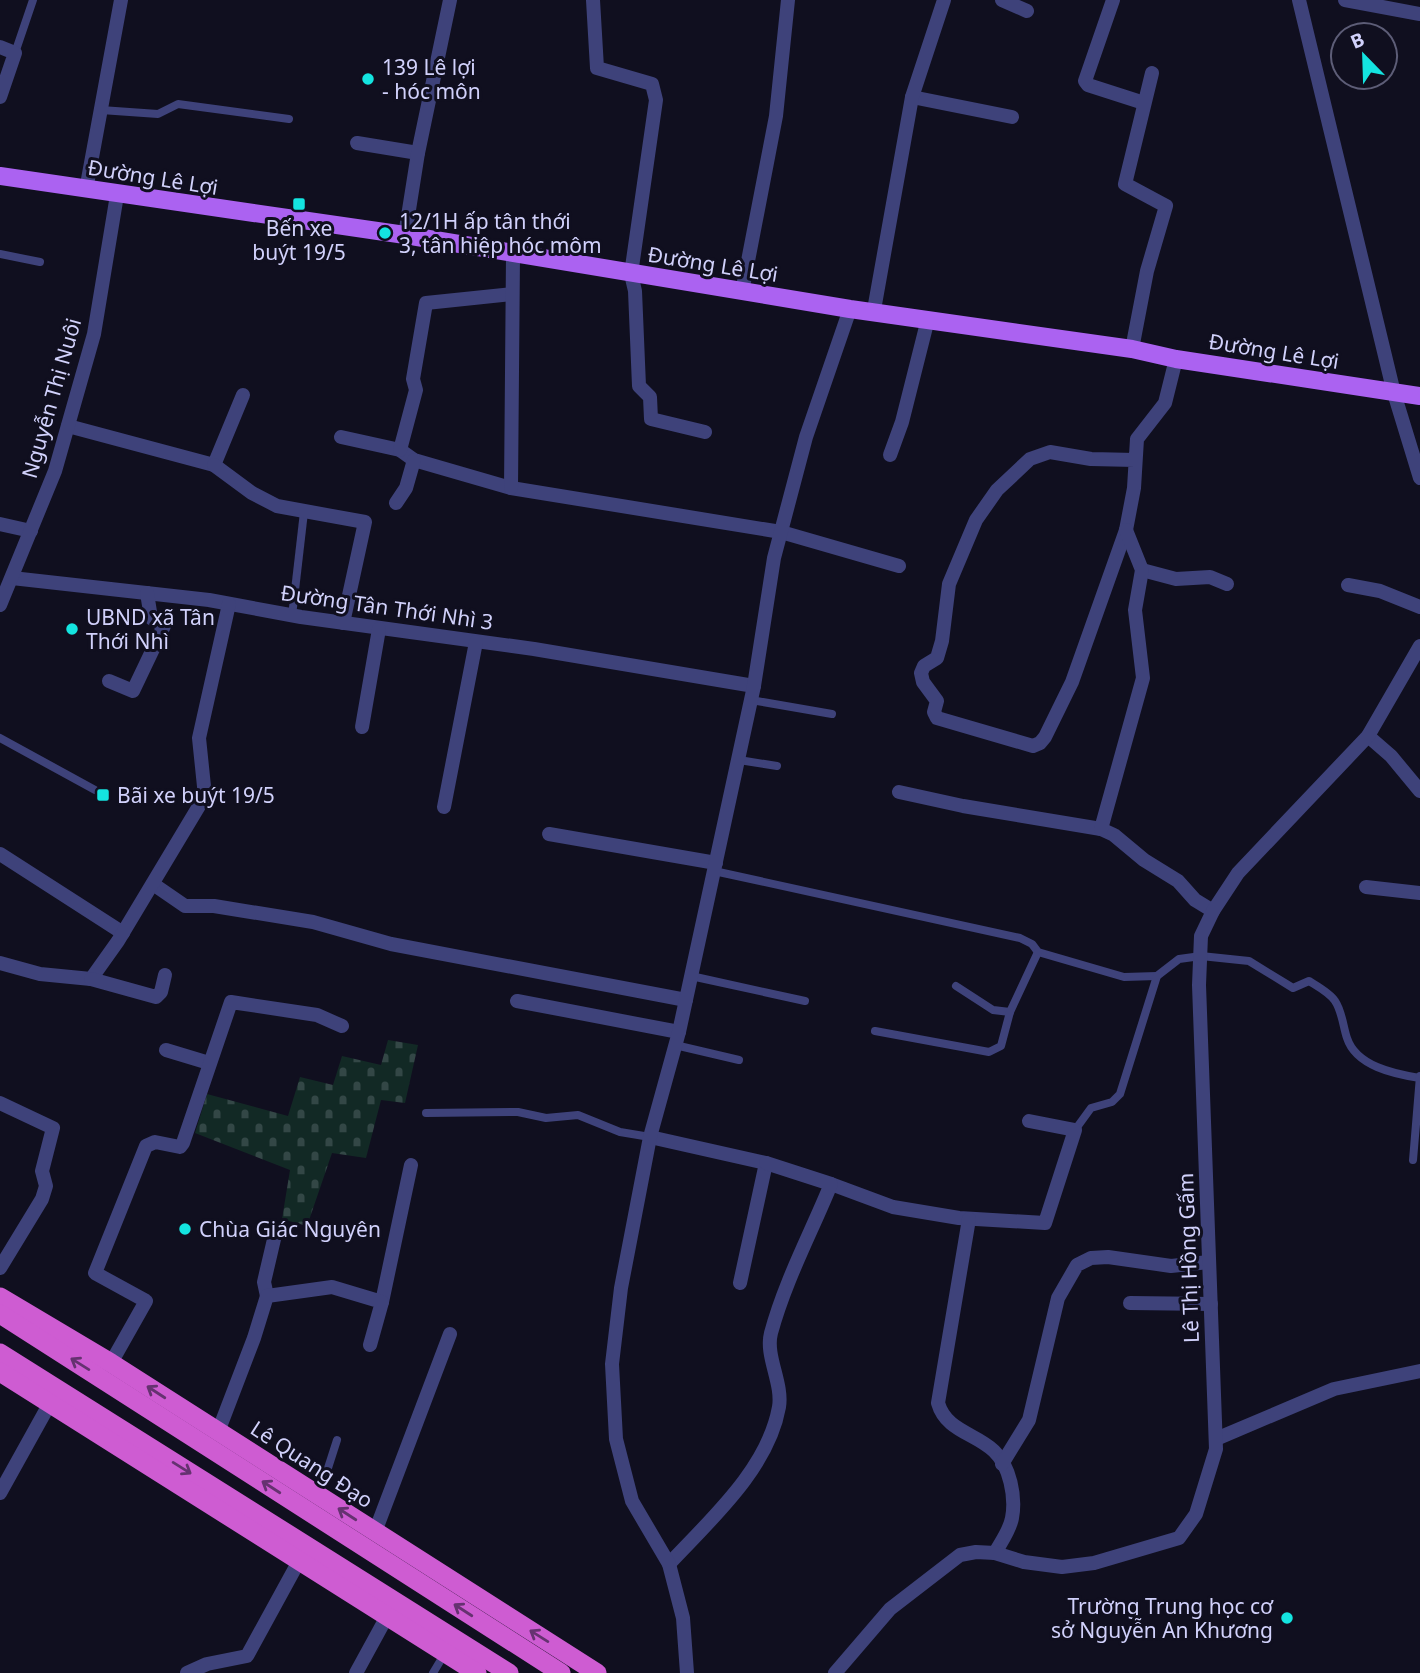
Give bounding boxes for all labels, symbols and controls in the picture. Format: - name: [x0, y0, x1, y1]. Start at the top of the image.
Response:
- north arrow: [1329, 21, 1399, 91]
- text: B: [1346, 26, 1368, 55]
- place label: 139 Lê lợi - hóc môn: [382, 53, 481, 105]
- marker: 139 Lê lợi - hóc môn: [360, 71, 376, 87]
- street label: Đường Lê Lợi: [86, 153, 220, 201]
- marker: Bến xe buýt 19/5: [291, 196, 307, 212]
- place label: 12/1H ấp tân thới 3, tân hiệp hóc môm: [399, 207, 602, 259]
- place label: Bến xe buýt 19/5: [252, 214, 346, 266]
- marker: 12/1H ấp tân thới 3, tân hiệp hóc môm: [377, 225, 393, 241]
- street label: Đường Lê Lợi: [646, 240, 780, 288]
- street label: Nguyễn Thị Nuôi: [15, 315, 87, 481]
- street label: Đường Lê Lợi: [1207, 327, 1341, 375]
- street label: Đường Tân Thới Nhì 3: [279, 578, 495, 636]
- place label: UBND xã Tân Thới Nhì: [86, 603, 215, 655]
- marker: UBND xã Tân Thới Nhì: [64, 621, 80, 637]
- place label: Bãi xe buýt 19/5: [117, 781, 275, 809]
- marker: Bãi xe buýt 19/5: [95, 787, 111, 803]
- street label: Lê Thị Hồng Gấm: [1171, 1172, 1205, 1344]
- place label: Chùa Giác Nguyên: [199, 1215, 381, 1243]
- marker: Chùa Giác Nguyên: [177, 1221, 193, 1237]
- one-way arrow: [70, 1357, 90, 1371]
- one-way arrow: [146, 1385, 166, 1399]
- street label: Lê Quang Đạo: [245, 1414, 379, 1514]
- one-way arrow: [172, 1461, 192, 1475]
- one-way arrow: [262, 1479, 281, 1494]
- one-way arrow: [338, 1507, 358, 1521]
- place label: Trường Trung học cơ sở Nguyễn An Khương: [1051, 1592, 1274, 1644]
- one-way arrow: [453, 1602, 473, 1616]
- marker: Trường Trung học cơ sở Nguyễn An Khương: [1279, 1610, 1295, 1626]
- one-way arrow: [530, 1629, 550, 1643]

